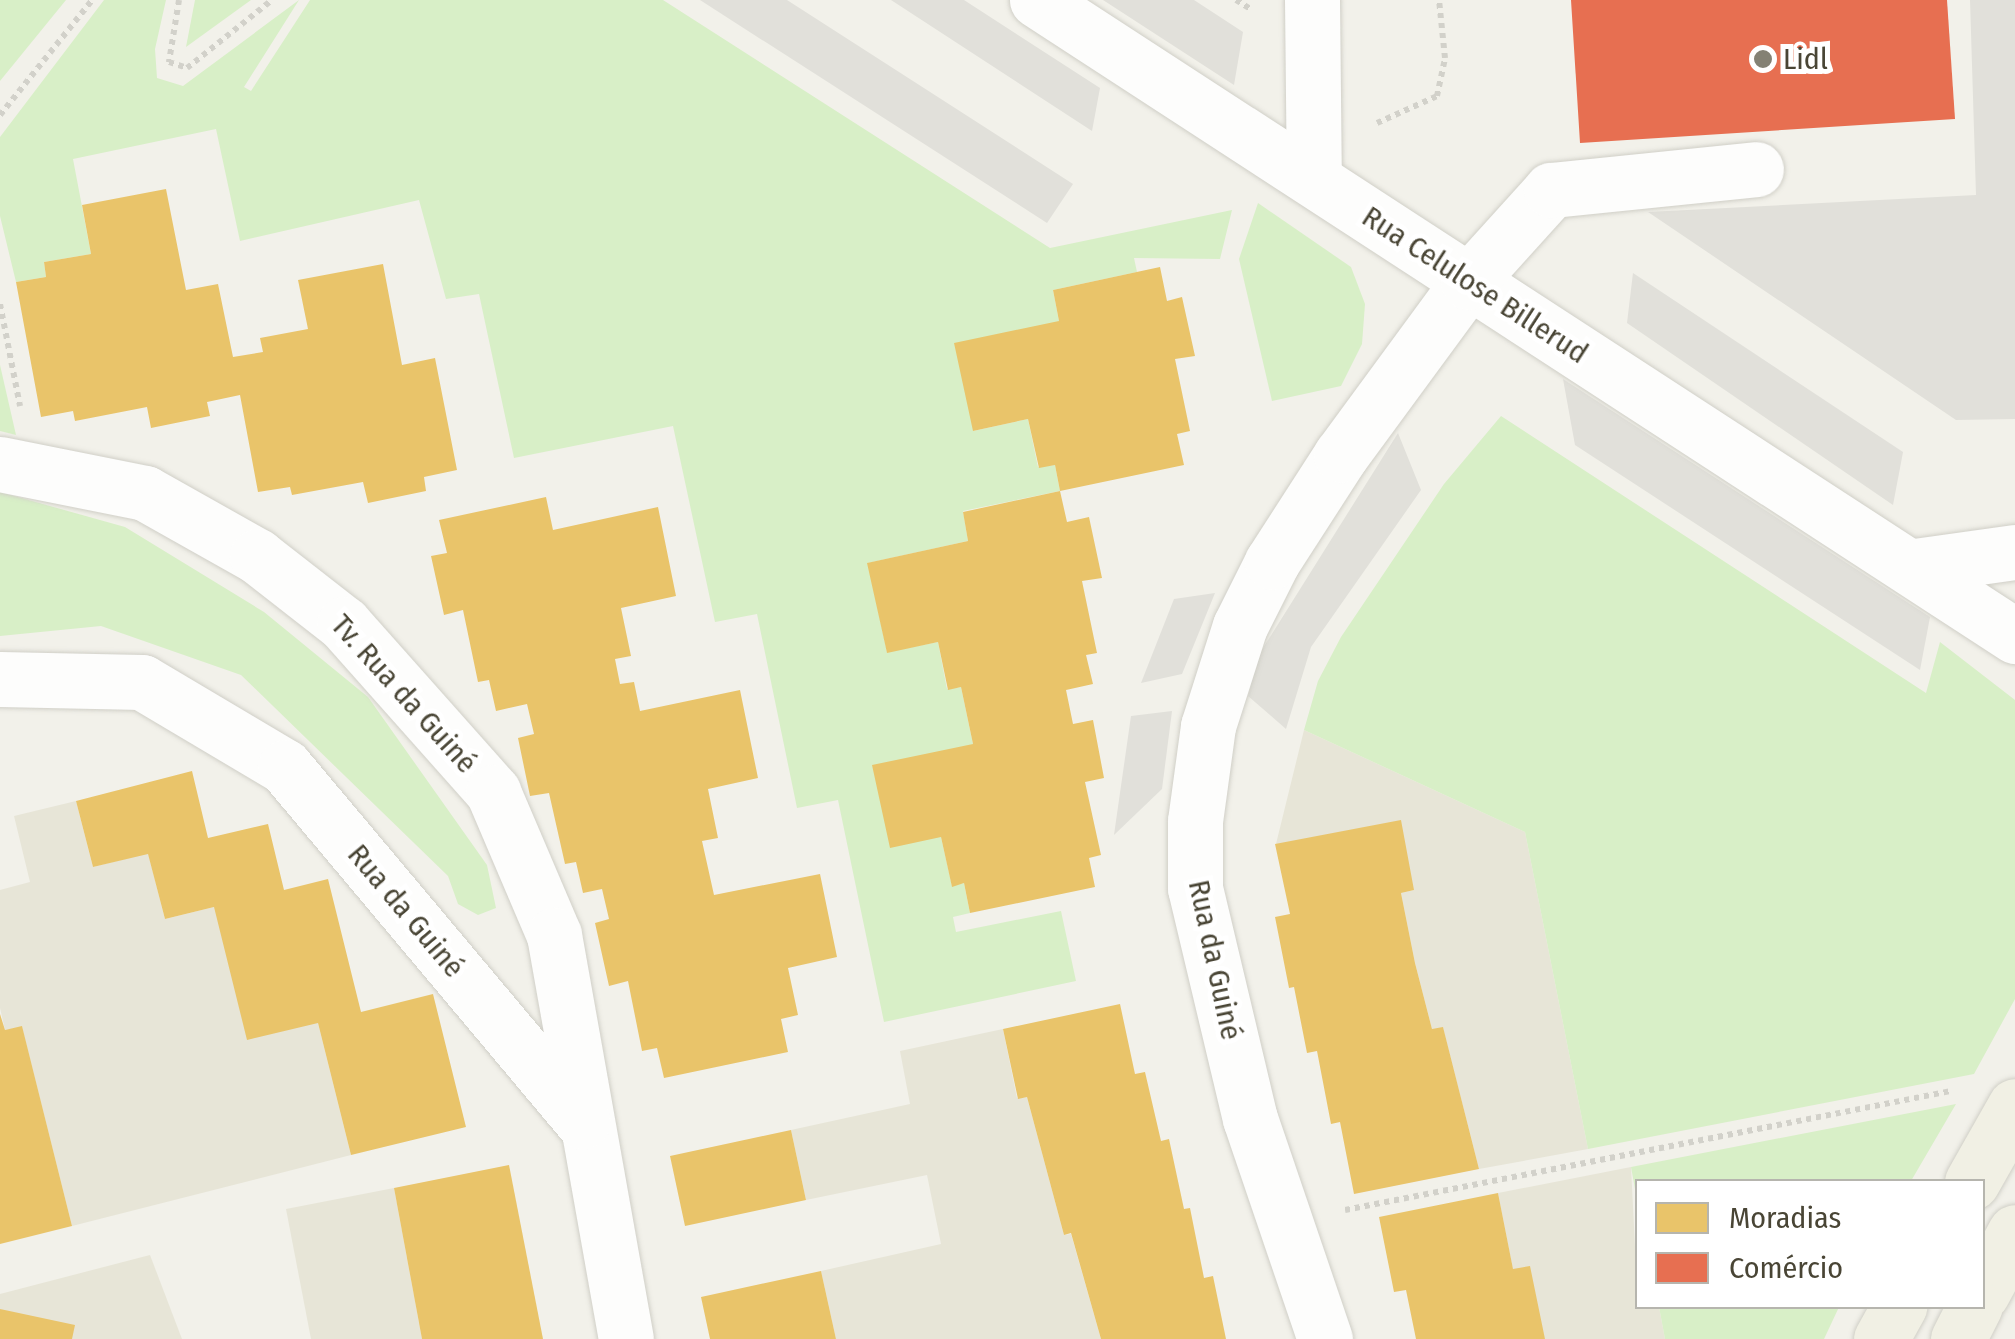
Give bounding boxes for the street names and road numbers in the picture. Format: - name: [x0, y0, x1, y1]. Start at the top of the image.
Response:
- street label: Rua Celulose Billerud: [1355, 199, 1595, 371]
- street label: Tv. Rua da Guiné: [323, 607, 485, 781]
- street label: Rua da Guiné: [340, 837, 472, 985]
- street label: Rua da Guiné: [1180, 877, 1250, 1043]

